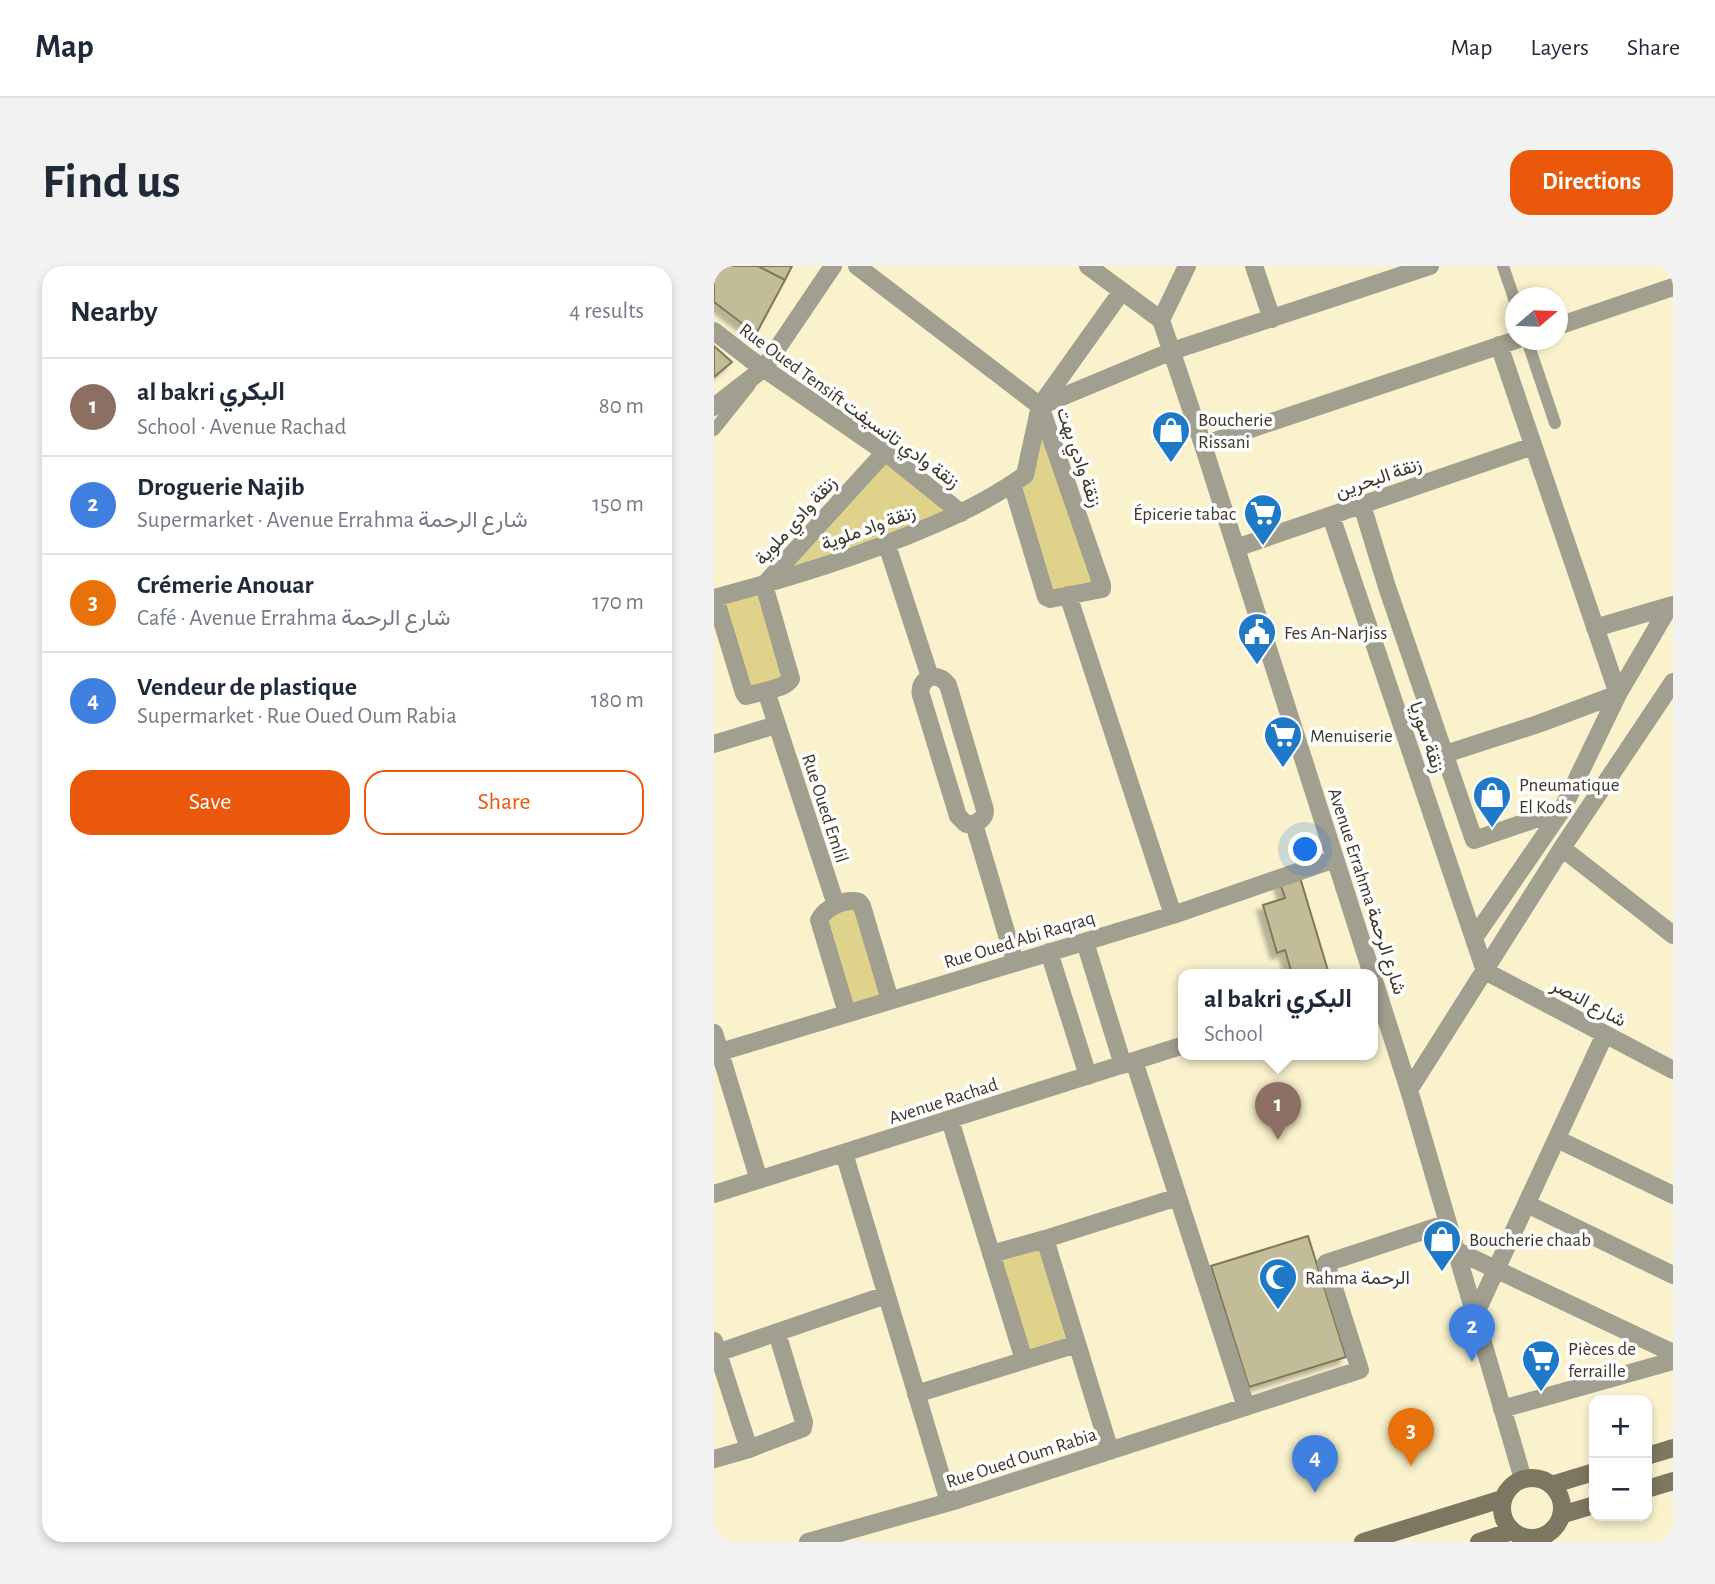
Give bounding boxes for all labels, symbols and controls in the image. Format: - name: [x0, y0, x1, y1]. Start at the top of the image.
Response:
- text: Map: [35, 31, 94, 64]
- text: Map: [1450, 36, 1492, 60]
- text: Layers: [1530, 36, 1589, 60]
- text: Share: [1627, 36, 1680, 60]
- button: Directions: [1510, 150, 1673, 215]
- text: Find us: [42, 158, 181, 207]
- north arrow: [1505, 287, 1568, 350]
- text: Nearby: [70, 297, 158, 327]
- text: 4 results: [569, 300, 644, 323]
- street label: Rue Oued Tensift زنقة وادي تانسيفت: [733, 320, 963, 496]
- text: al bakri البكري: [137, 379, 285, 405]
- text: 1: [89, 395, 97, 418]
- text: 80 m: [599, 395, 644, 418]
- street label: زنقة وادي بهت: [1048, 405, 1105, 512]
- shop icon: Boucherie Rissani: [1150, 409, 1192, 464]
- place label: Boucherie Rissani: [1198, 411, 1272, 452]
- text: School · Avenue Rachad: [137, 416, 346, 439]
- street label: زنقة البحرين: [1333, 455, 1424, 503]
- street label: زنقة وادي ملوية: [752, 473, 844, 572]
- text: Droguerie Najib: [137, 474, 305, 500]
- supermarket icon: Épicerie tabac: [1242, 492, 1284, 547]
- text: 2: [88, 493, 98, 516]
- text: 150 m: [592, 493, 644, 516]
- street label: زنقة واد ملوية: [819, 503, 918, 555]
- place label: Épicerie tabac: [1133, 503, 1236, 524]
- text: Supermarket · Avenue Errahma شارع الرحمة: [137, 509, 528, 532]
- text: Crémerie Anouar: [137, 572, 314, 598]
- text: 3: [88, 591, 98, 614]
- text: 170 m: [592, 591, 644, 614]
- text: Café · Avenue Errahma شارع الرحمة: [137, 607, 451, 630]
- public building icon: Fes An-Narjiss: [1236, 611, 1278, 666]
- place label: Fes An-Narjiss: [1284, 624, 1387, 643]
- text: Vendeur de plastique: [137, 674, 357, 700]
- text: 4: [87, 689, 99, 712]
- text: 180 m: [591, 689, 644, 712]
- street label: زنقة سوريا: [1405, 699, 1448, 776]
- text: Supermarket · Rue Oued Oum Rabia: [137, 705, 457, 728]
- supermarket icon: Menuiserie: [1262, 714, 1304, 769]
- place label: Menuiserie: [1310, 727, 1393, 746]
- street label: Rue Oued Emlil: [798, 752, 851, 865]
- button: Save: [70, 770, 350, 835]
- button: Share: [364, 770, 644, 835]
- shop icon: Pneumatique El Kods: [1471, 774, 1513, 829]
- place label: Pneumatique El Kods: [1519, 776, 1619, 817]
- street label: Avenue Errahma شارع الرحمة: [1322, 786, 1409, 998]
- your location: [1288, 832, 1322, 866]
- street label: Rue Oued Abi Raqraq: [942, 908, 1097, 972]
- popup: [1178, 969, 1378, 1060]
- street label: شارع النصر: [1546, 975, 1629, 1033]
- text: al bakri البكري: [1204, 986, 1352, 1012]
- text: School: [1204, 1023, 1264, 1046]
- street label: Avenue Rachad: [887, 1075, 1000, 1128]
- pin: 1: [1255, 1082, 1301, 1140]
- shop icon: Boucherie chaab: [1421, 1218, 1463, 1273]
- place label: Boucherie chaab: [1469, 1231, 1591, 1250]
- mosque icon: Rahma الرحمة: [1257, 1256, 1299, 1311]
- place label: Rahma الرحمة: [1305, 1269, 1410, 1289]
- pin: 2: [1449, 1304, 1495, 1362]
- supermarket icon: Pièces de ferraille: [1520, 1338, 1562, 1393]
- place label: Pièces de ferraille: [1568, 1340, 1636, 1381]
- map controls: [1589, 1395, 1652, 1521]
- button: +: [1589, 1395, 1652, 1458]
- pin: 3: [1388, 1408, 1434, 1466]
- street label: Rue Oued Oum Rabia: [944, 1425, 1099, 1492]
- pin: 4: [1292, 1435, 1338, 1493]
- button: −: [1589, 1458, 1652, 1521]

